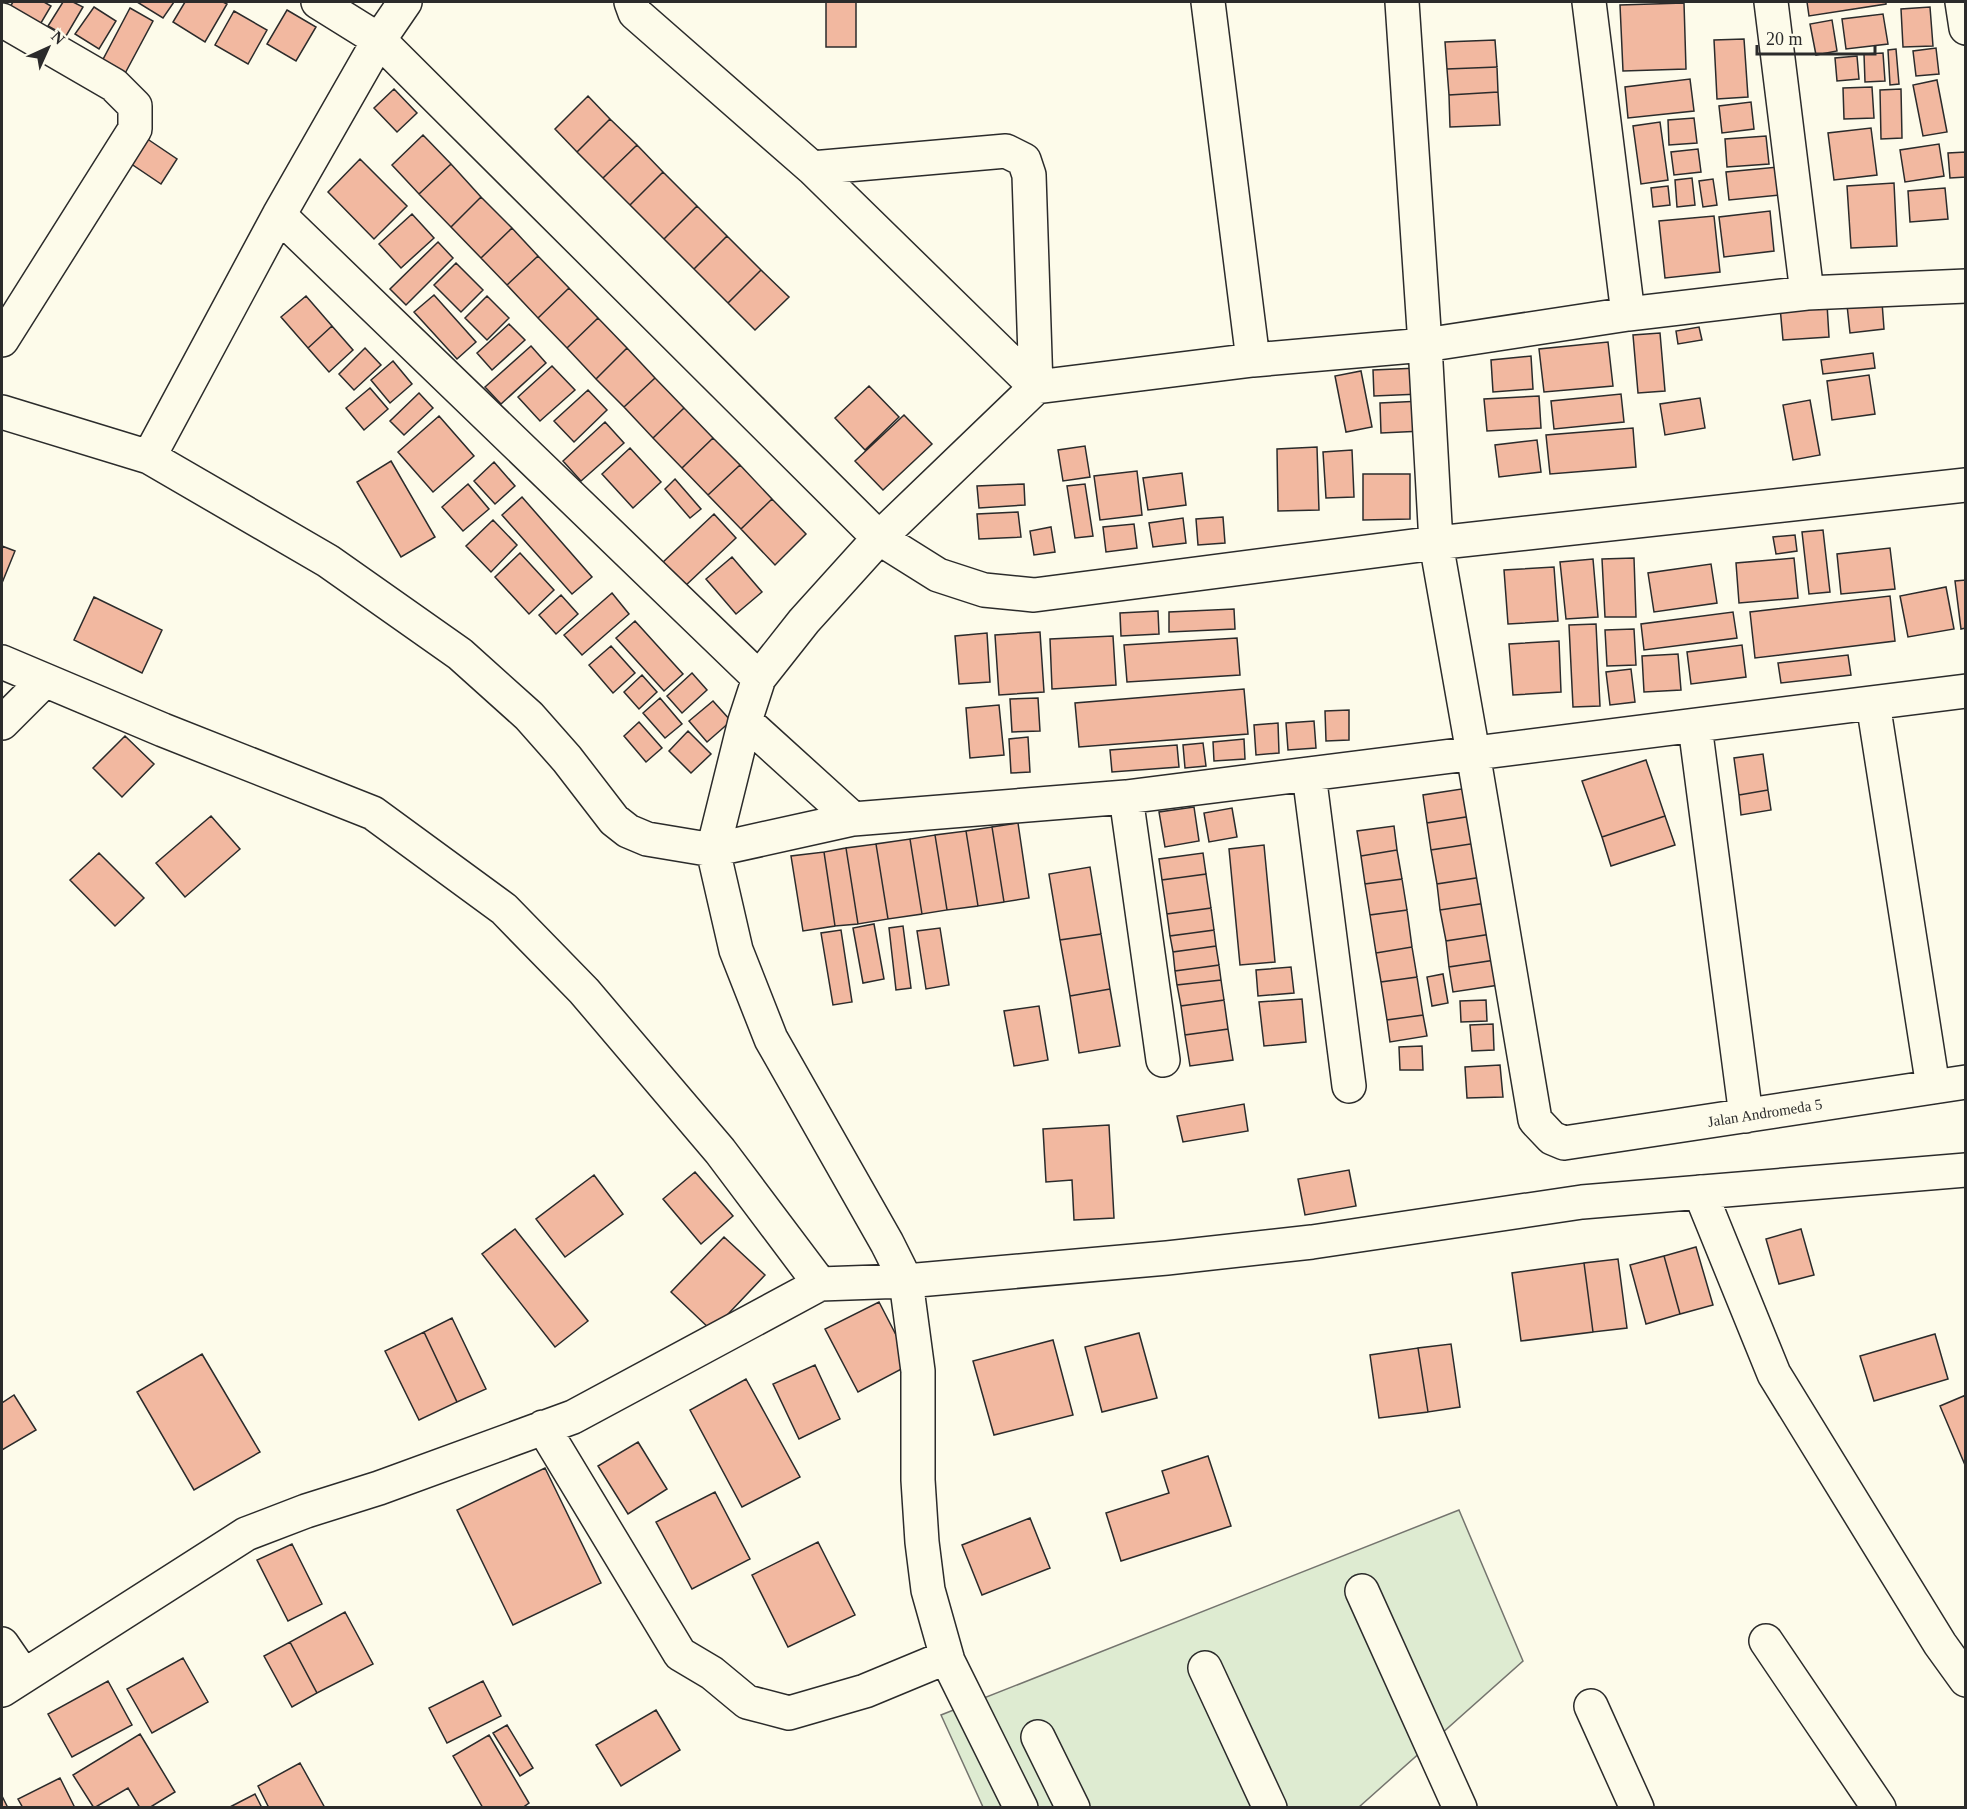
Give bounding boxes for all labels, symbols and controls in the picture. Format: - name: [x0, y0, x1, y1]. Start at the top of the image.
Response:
- north arrow: [18, 18, 78, 78]
- scale bar: [1757, 18, 1876, 56]
- text: N: [48, 28, 69, 48]
- text: 20 m: [1766, 29, 1803, 49]
- street label: Jalan Andromeda 5: [1707, 1096, 1823, 1130]

